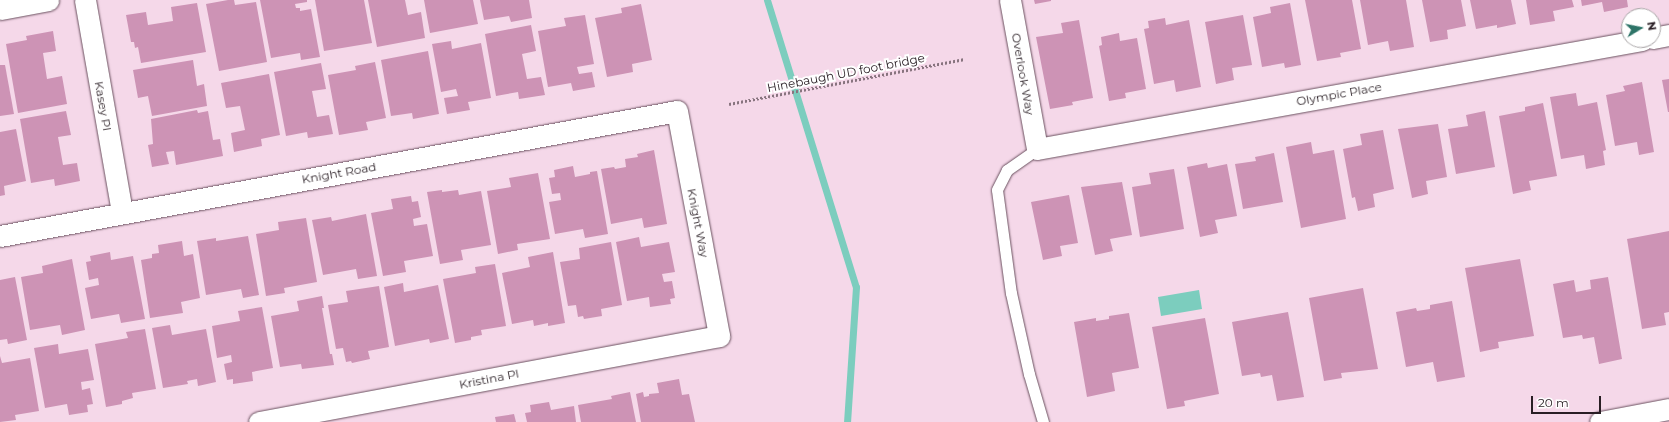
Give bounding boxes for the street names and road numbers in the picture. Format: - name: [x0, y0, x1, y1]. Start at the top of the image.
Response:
- street label: Overlook Way: [1009, 32, 1037, 116]
- street label: Hinebaugh UD foot bridge: [766, 51, 926, 95]
- street label: Olympic Place: [1295, 79, 1383, 109]
- street label: Kasey Pl: [92, 80, 114, 132]
- street label: Knight Road: [301, 159, 377, 187]
- street label: Knight Way: [684, 187, 712, 259]
- street label: Kristina Pl: [458, 366, 520, 392]

